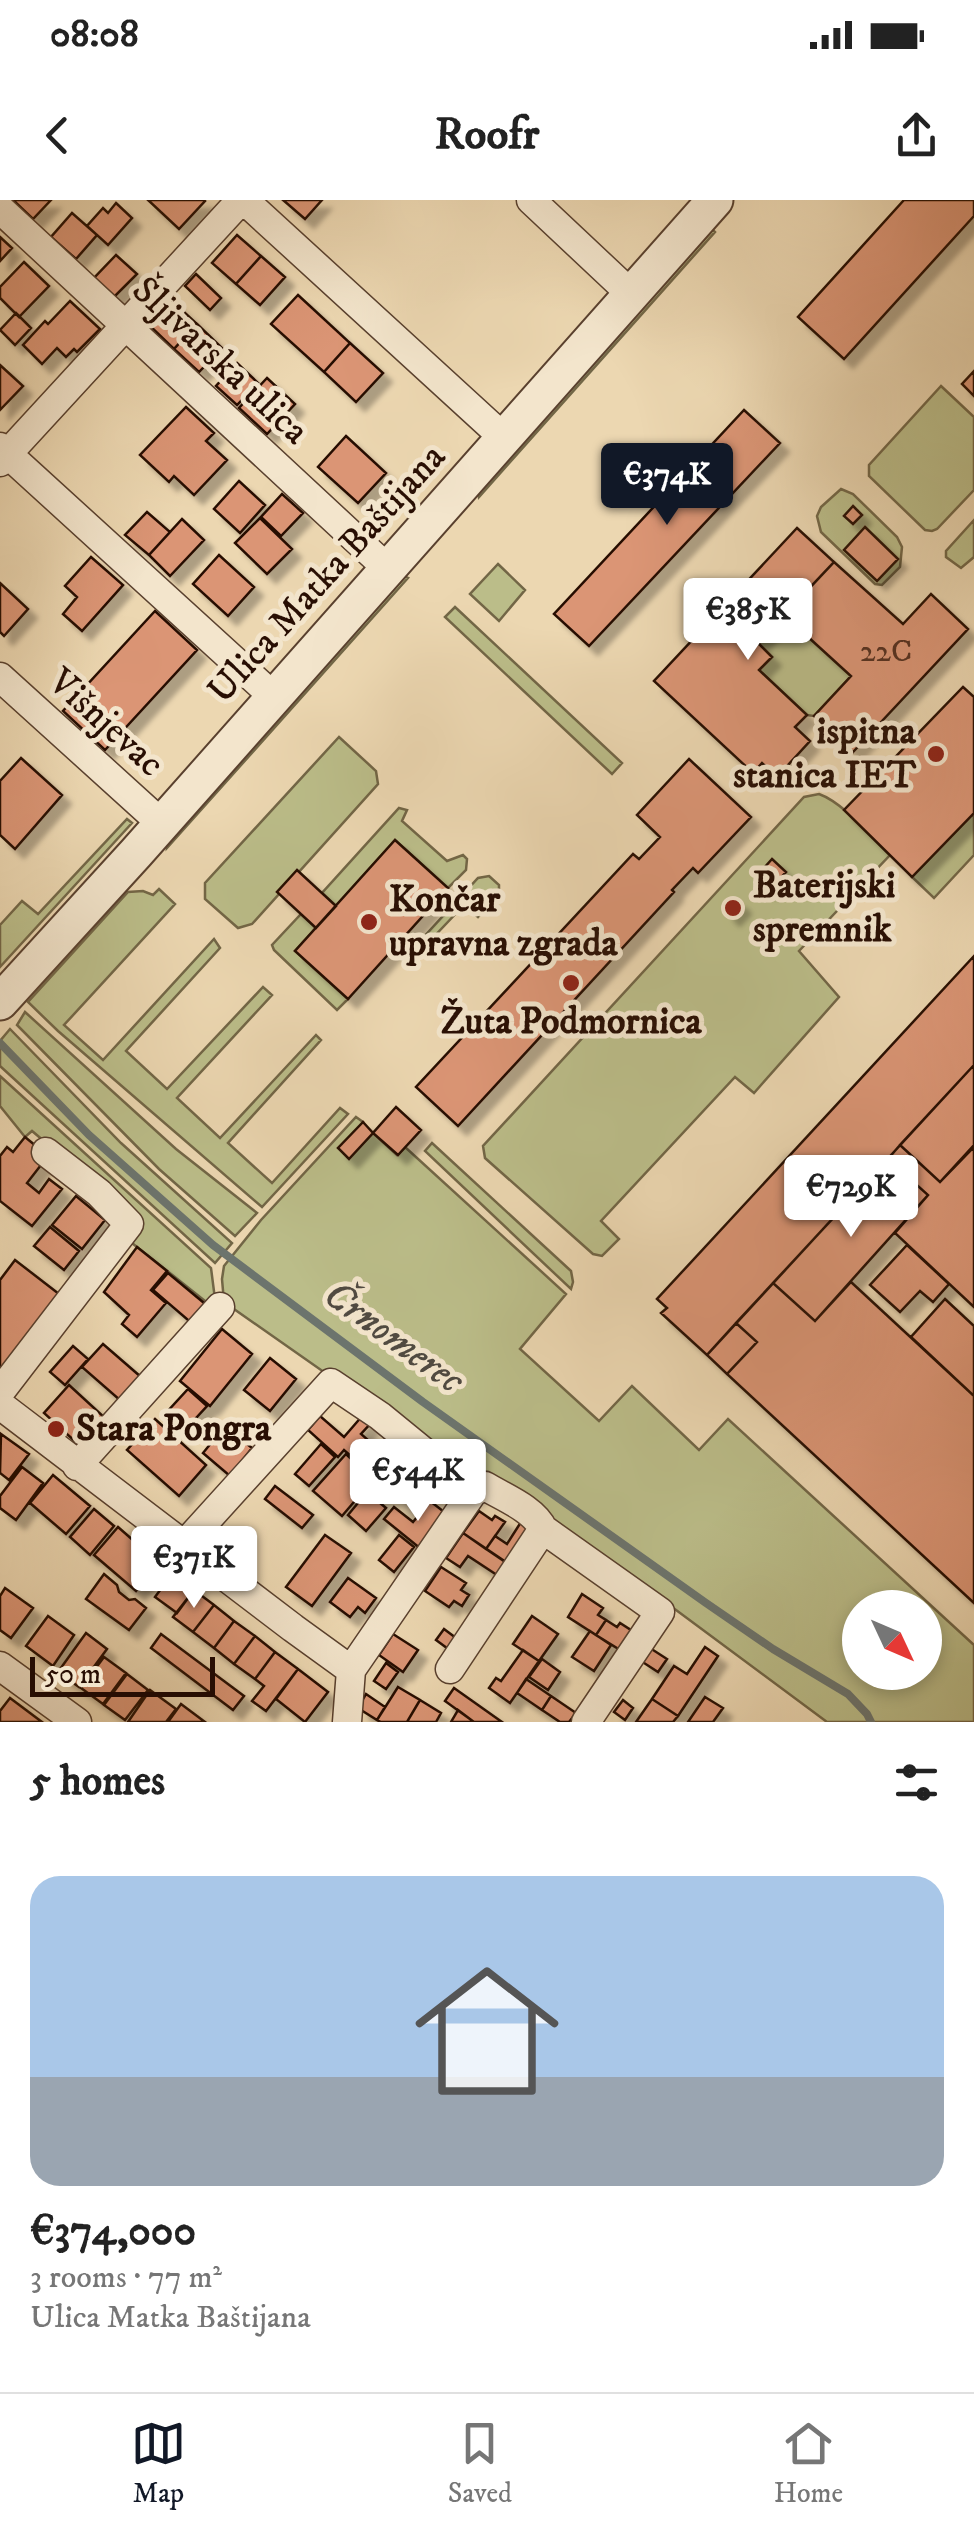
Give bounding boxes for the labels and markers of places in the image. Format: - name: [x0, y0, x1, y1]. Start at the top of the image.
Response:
- pin: €374K: [597, 443, 737, 528]
- pin: €385K: [678, 578, 818, 663]
- place label: ispitna stanica IET: [733, 708, 917, 800]
- marker: ispitna stanica IET: [925, 743, 947, 765]
- place label: Baterijski spremnik: [753, 862, 896, 954]
- place label: Končar upravna zgrada: [389, 876, 619, 968]
- marker: Baterijski spremnik: [722, 897, 744, 919]
- marker: Končar upravna zgrada: [358, 911, 380, 933]
- marker: Žuta Podmornica: [560, 972, 582, 994]
- place label: Žuta Podmornica: [440, 997, 702, 1046]
- pin: €729K: [781, 1155, 921, 1240]
- place label: Stara Pongra: [76, 1405, 272, 1453]
- marker: Stara Pongra: [45, 1418, 67, 1440]
- pin: €544K: [348, 1439, 488, 1524]
- pin: €371K: [124, 1526, 264, 1611]

